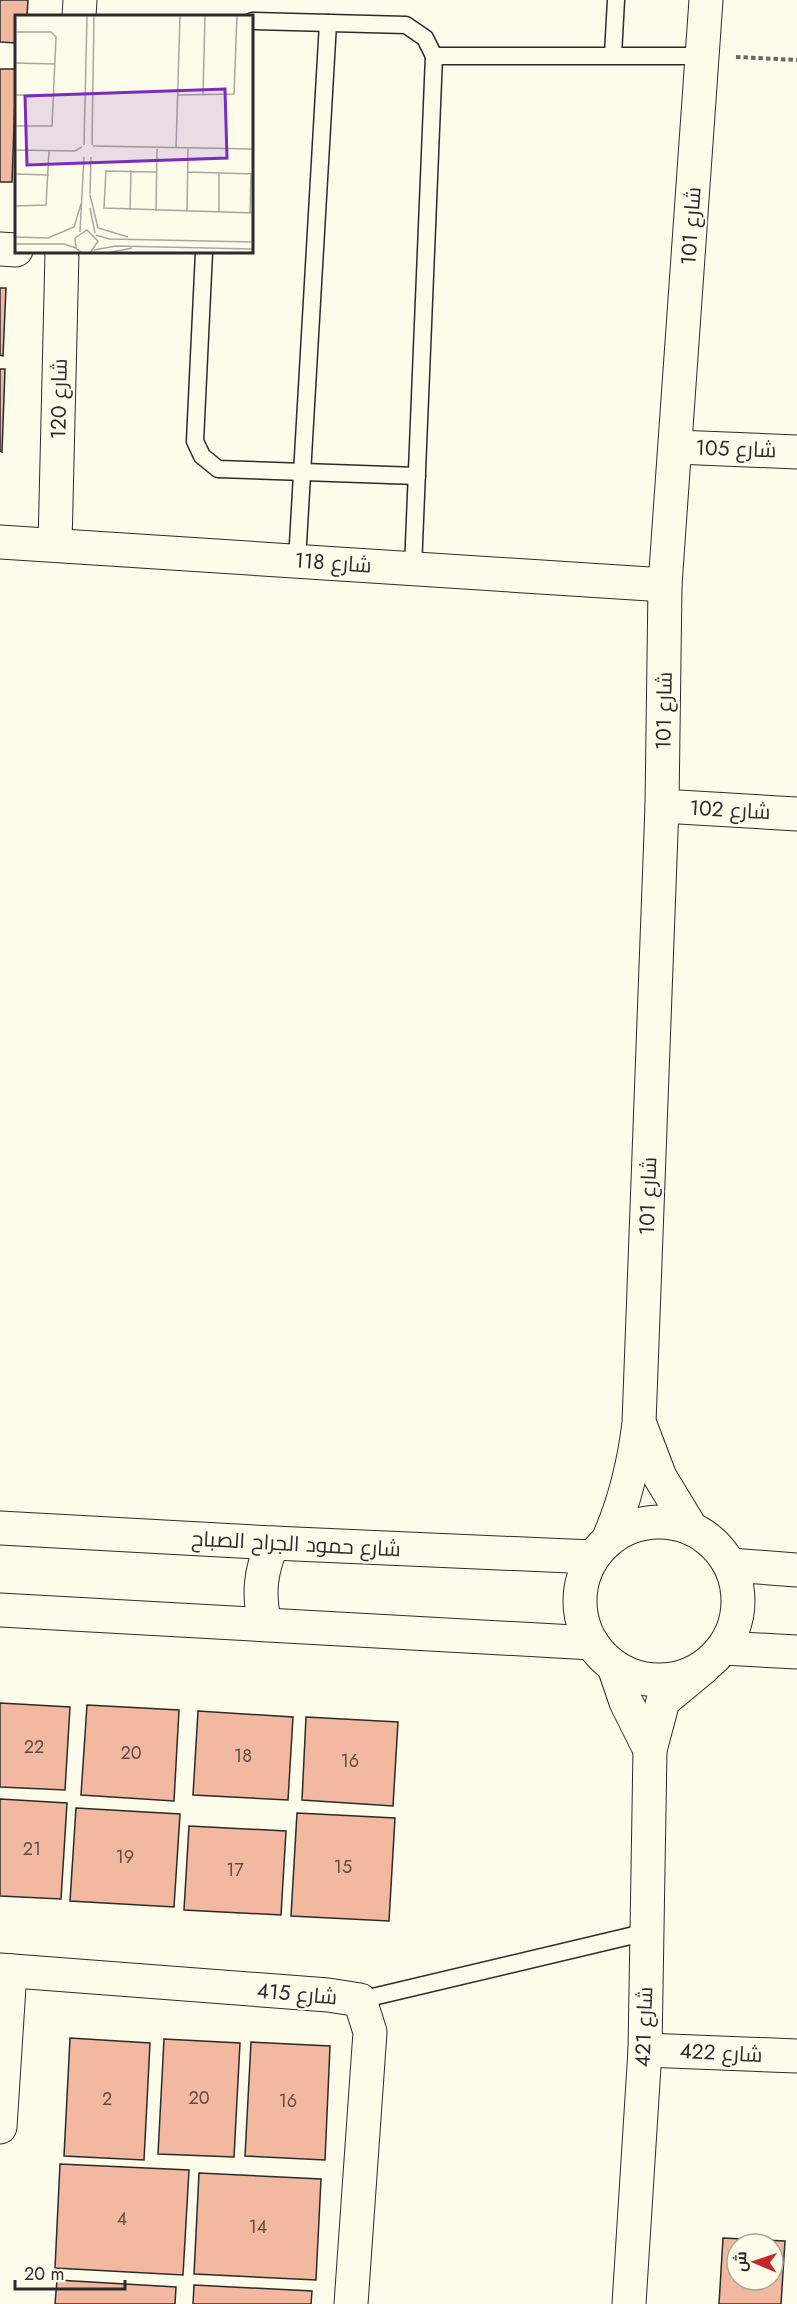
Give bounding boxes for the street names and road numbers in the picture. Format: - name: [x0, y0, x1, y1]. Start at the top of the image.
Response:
- street label: شارع 101: [673, 186, 709, 266]
- street label: شارع 120: [43, 358, 75, 440]
- street label: شارع 105: [695, 433, 777, 465]
- street label: شارع 118: [293, 545, 373, 581]
- street label: شارع 101: [648, 672, 680, 750]
- street label: شارع 102: [689, 793, 771, 827]
- street label: شارع 101: [632, 1156, 664, 1236]
- street label: شارع حمود الجراح الصباح: [190, 1524, 402, 1564]
- street label: شارع 415: [256, 1976, 338, 2012]
- street label: شارع 421: [628, 1986, 660, 2068]
- street label: شارع 422: [679, 2036, 763, 2070]

